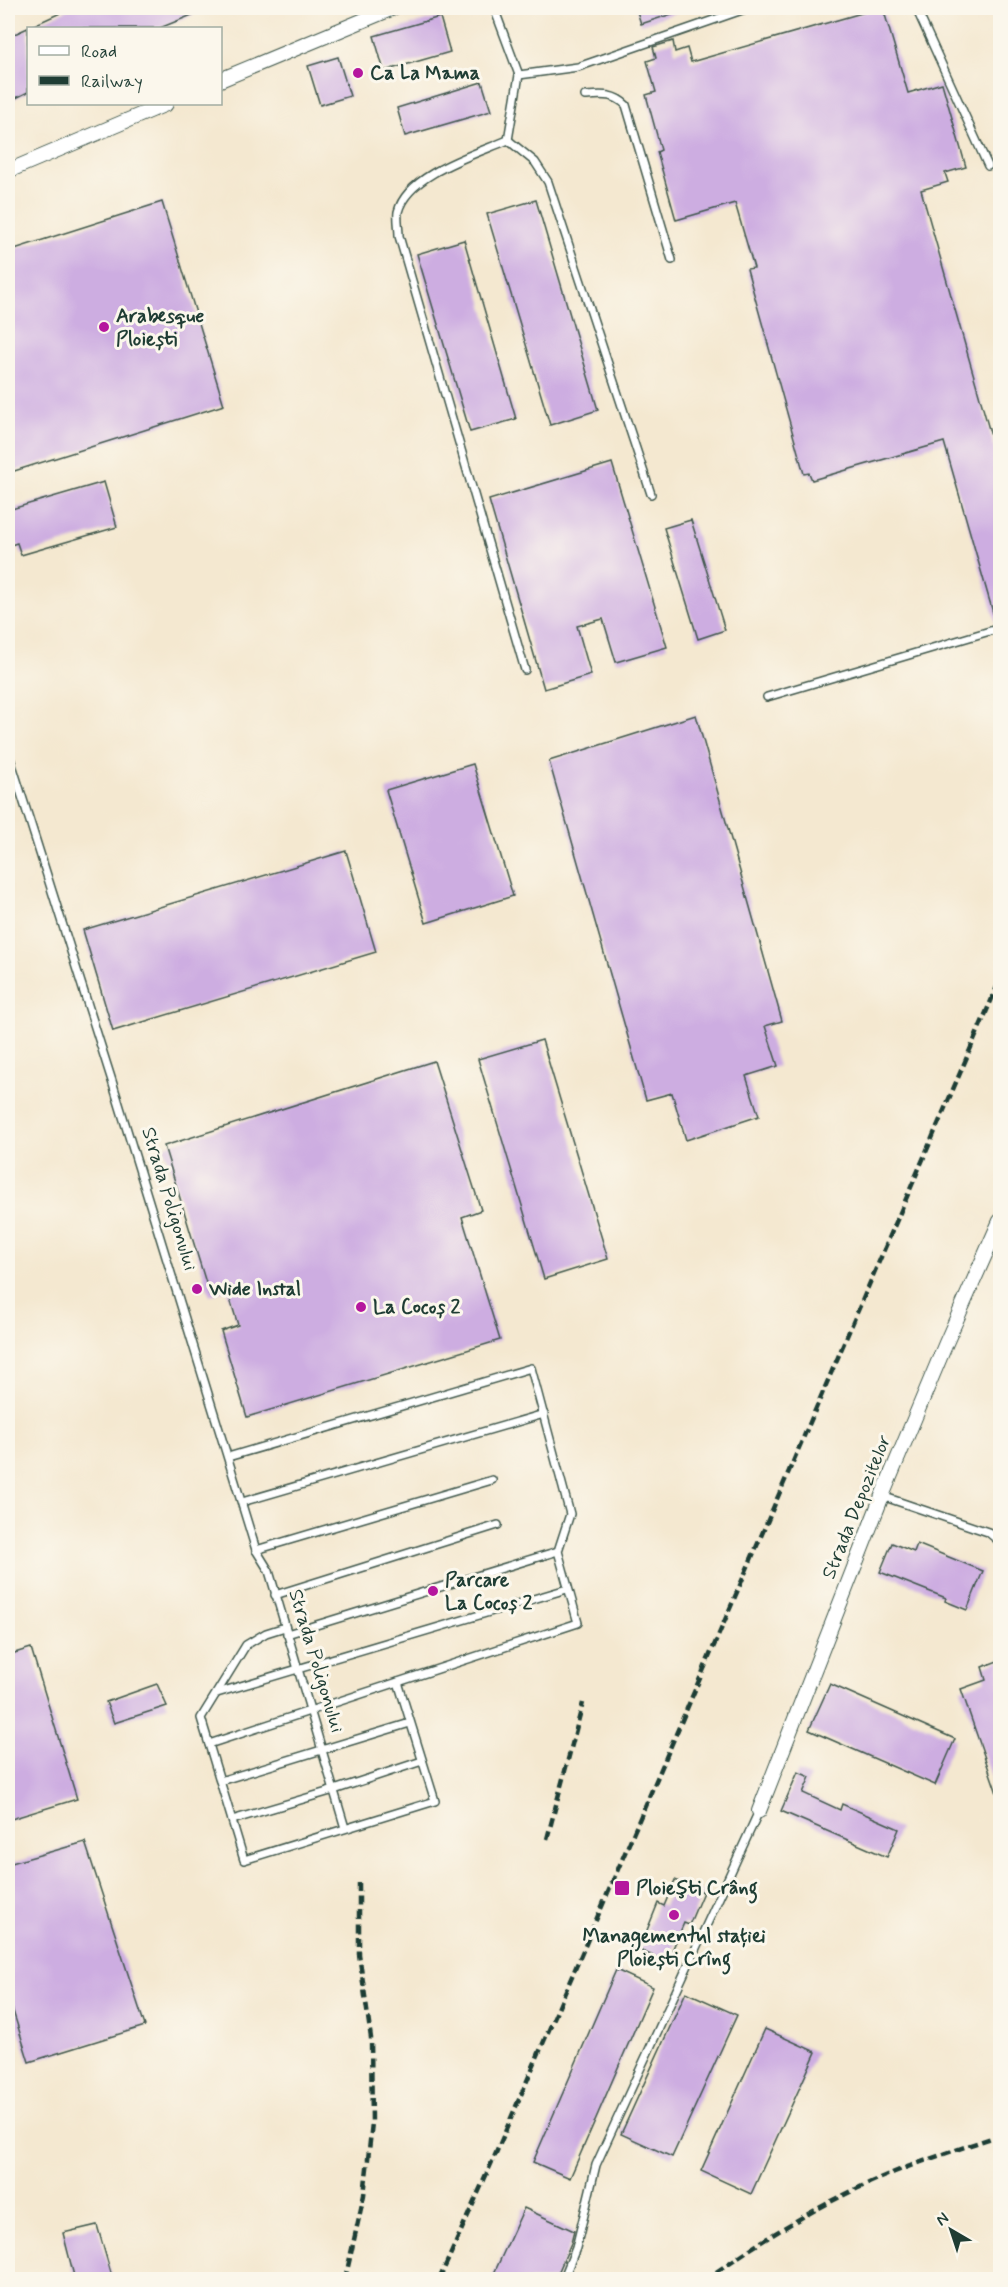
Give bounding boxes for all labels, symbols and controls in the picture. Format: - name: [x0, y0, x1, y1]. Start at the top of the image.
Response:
- legend: [27, 27, 222, 105]
- text: Road: [81, 40, 117, 64]
- place label: Ca La Mama: [370, 60, 480, 87]
- marker: Ca La Mama: [351, 66, 365, 80]
- text: Railway: [81, 70, 143, 94]
- place label: Arabesque Ploiești: [116, 303, 204, 353]
- marker: Arabesque Ploiești: [97, 320, 111, 334]
- street label: Strada Poligonului: [134, 1124, 204, 1274]
- place label: Wide Instal: [208, 1276, 301, 1303]
- marker: Wide Instal: [190, 1282, 204, 1296]
- place label: La Cocoș 2: [373, 1294, 461, 1321]
- marker: La Cocoș 2: [354, 1300, 368, 1314]
- street label: Strada Depozitelor: [816, 1431, 898, 1583]
- place label: Parcare La Cocoș 2: [445, 1567, 533, 1617]
- marker: Parcare La Cocoș 2: [426, 1584, 440, 1598]
- street label: Strada Poligonului: [281, 1586, 351, 1736]
- place label: Ploieşti Crâng: [636, 1875, 758, 1904]
- marker: Ploieşti Crâng: [613, 1879, 631, 1897]
- marker: Managementul stației Ploiești Crîng: [667, 1908, 681, 1922]
- place label: Managementul stației Ploiești Crîng: [582, 1923, 766, 1975]
- north arrow: [921, 2200, 981, 2260]
- text: N: [932, 2208, 953, 2231]

